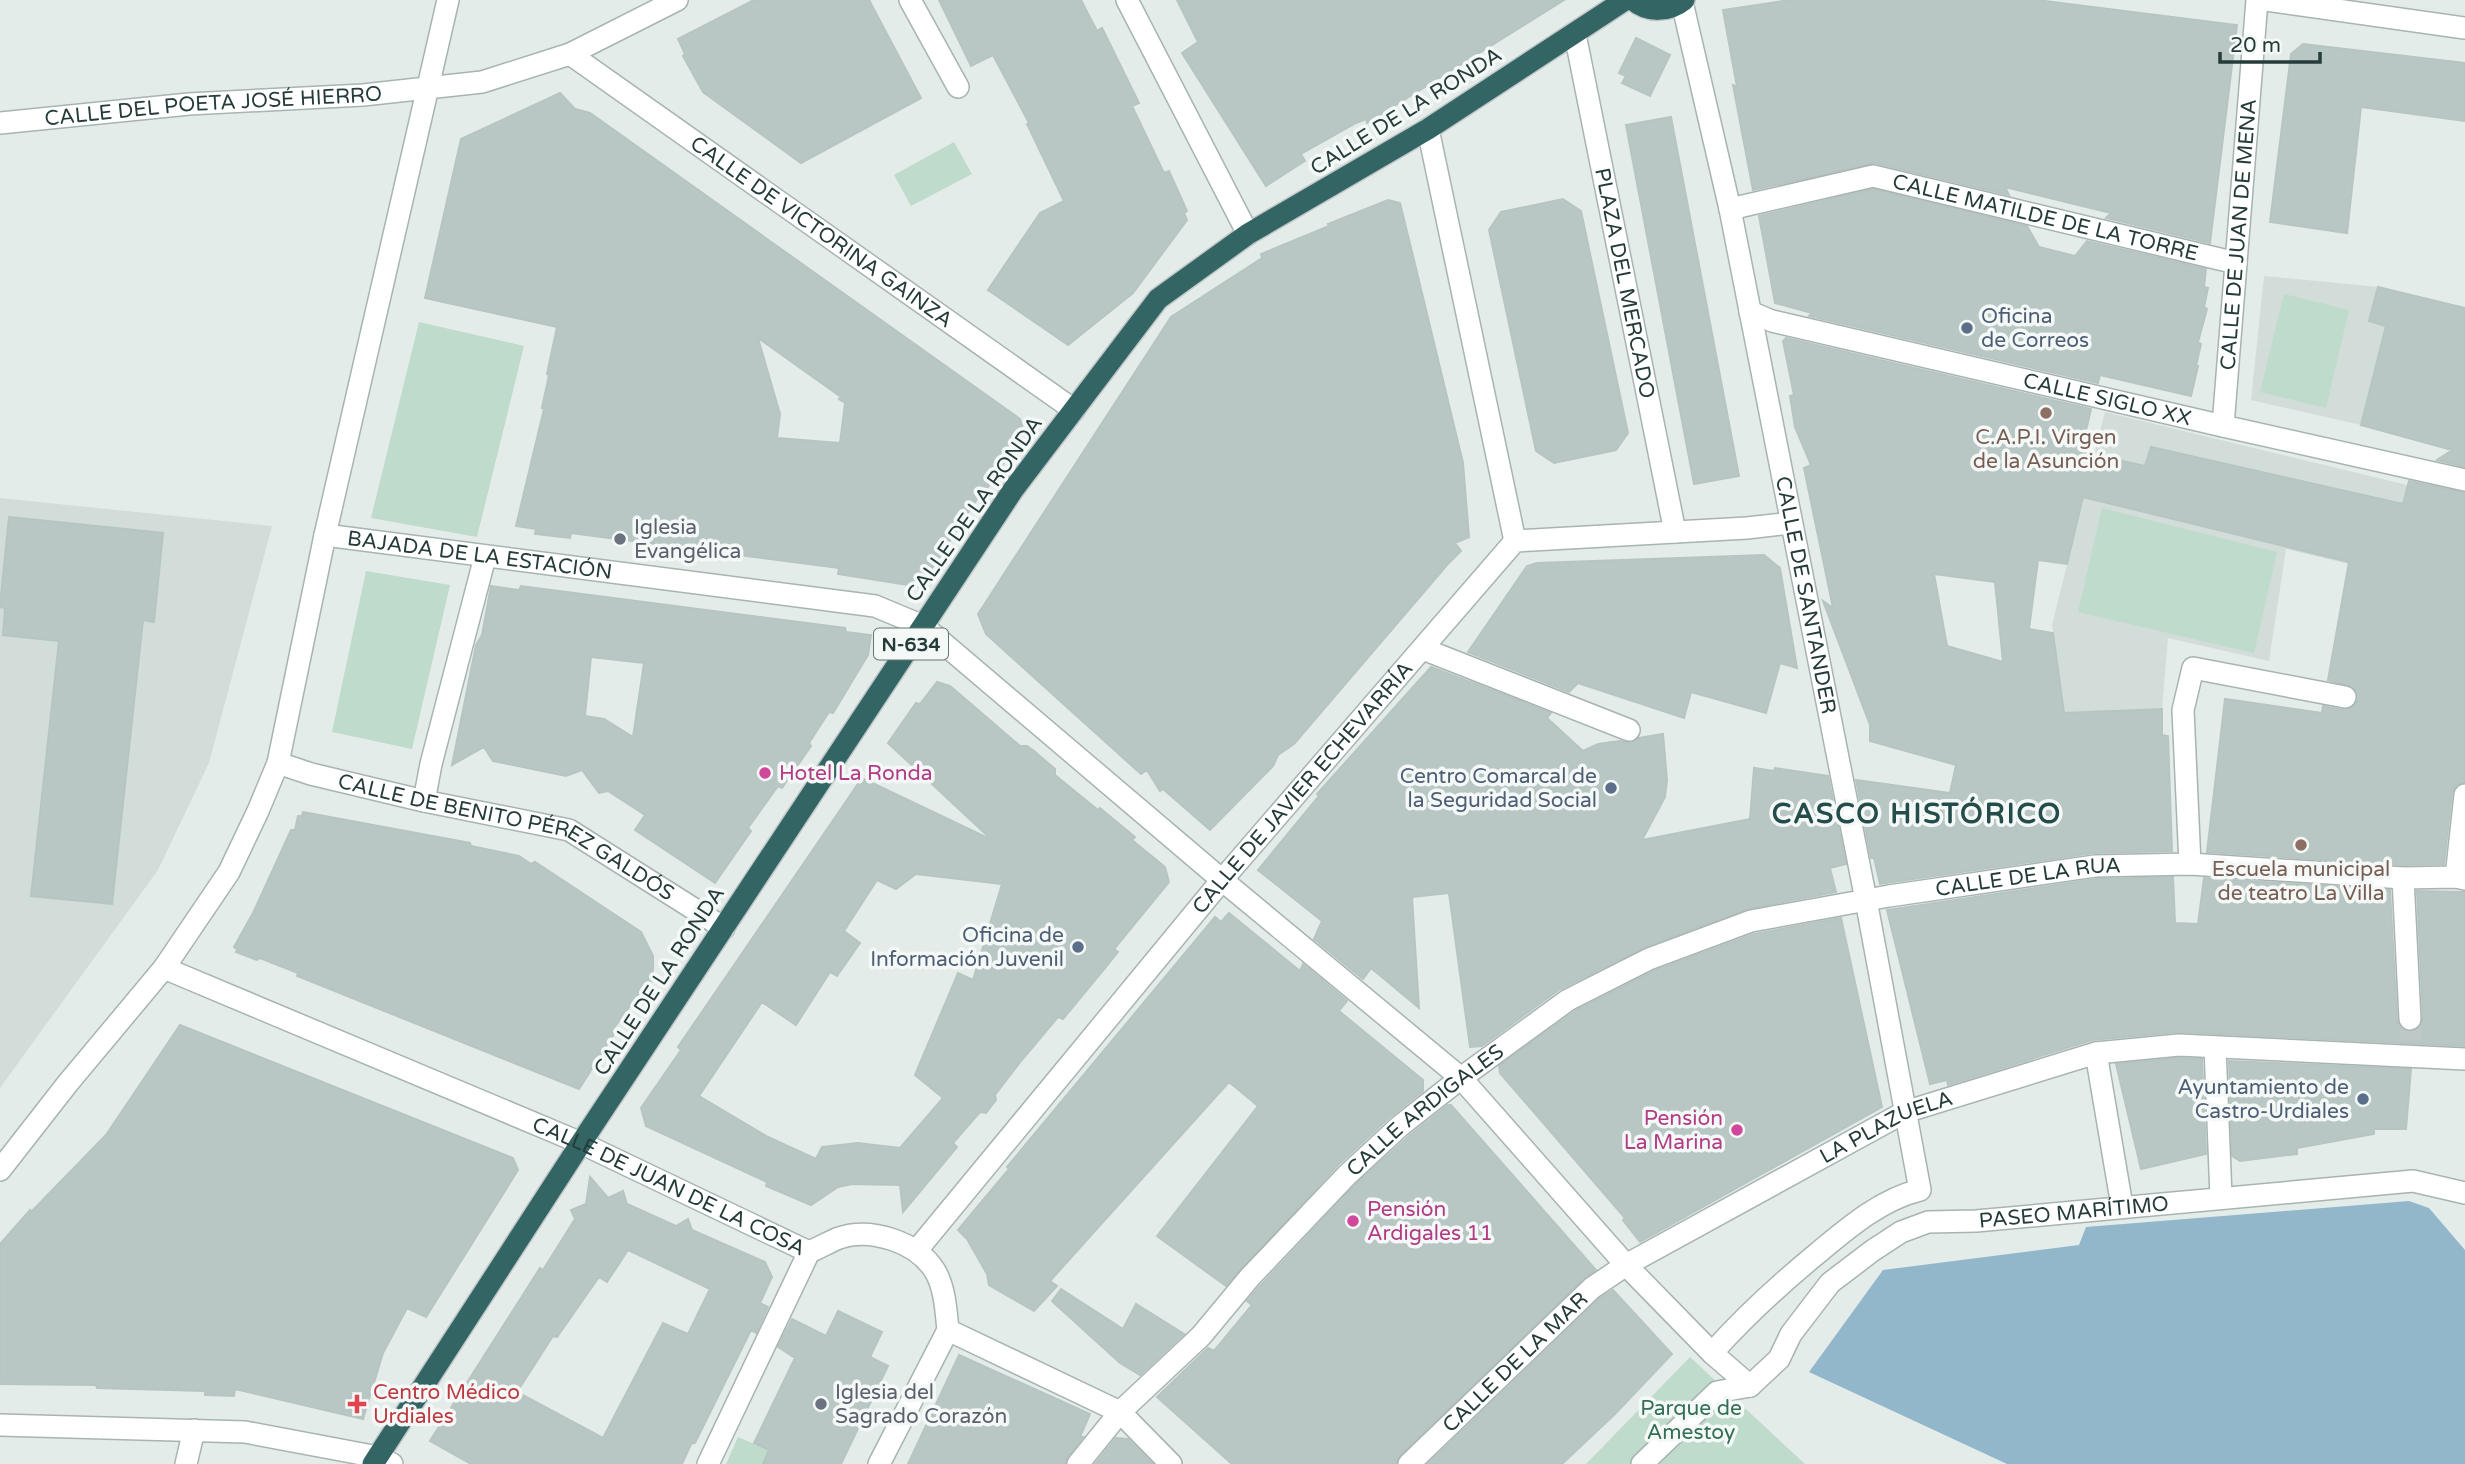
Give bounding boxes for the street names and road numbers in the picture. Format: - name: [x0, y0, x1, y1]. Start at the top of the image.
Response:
- street label: CALLE DE LA RONDA: [1306, 42, 1506, 181]
- street label: CALLE DEL POETA JOSÉ HIERRO: [43, 81, 383, 131]
- street label: CALLE DE JUAN DE MENA: [2215, 98, 2262, 371]
- street label: CALLE DE VICTORINA GAINZA: [685, 131, 957, 333]
- street label: PLAZA DEL MERCADO: [1589, 166, 1660, 401]
- street label: CALLE MATILDE DE LA TORRE: [1890, 169, 2201, 267]
- street label: CALLE SIGLO XX: [2021, 368, 2194, 431]
- street label: CALLE DE LA RONDA: [901, 412, 1048, 607]
- street label: CALLE DE SANTANDER: [1770, 474, 1841, 716]
- street label: BAJADA DE LA ESTACIÓN: [346, 526, 614, 585]
- road number: N-634: [874, 628, 948, 660]
- street label: CALLE DE JAVIER ECHEVARRÍA: [1187, 657, 1418, 919]
- street label: CALLE DE BENITO PÉREZ GALDÓS: [335, 769, 679, 906]
- street label: CALLE DE LA RUA: [1934, 853, 2121, 902]
- street label: CALLE DE LA RONDA: [589, 882, 730, 1081]
- street label: CALLE ARDIGALES: [1342, 1039, 1509, 1182]
- street label: LA PLAZUELA: [1816, 1086, 1956, 1169]
- street label: CALLE DE JUAN DE LA COSA: [528, 1112, 809, 1261]
- street label: PASEO MARÍTIMO: [1978, 1191, 2170, 1234]
- street label: CALLE DE LA MAR: [1438, 1287, 1593, 1438]

